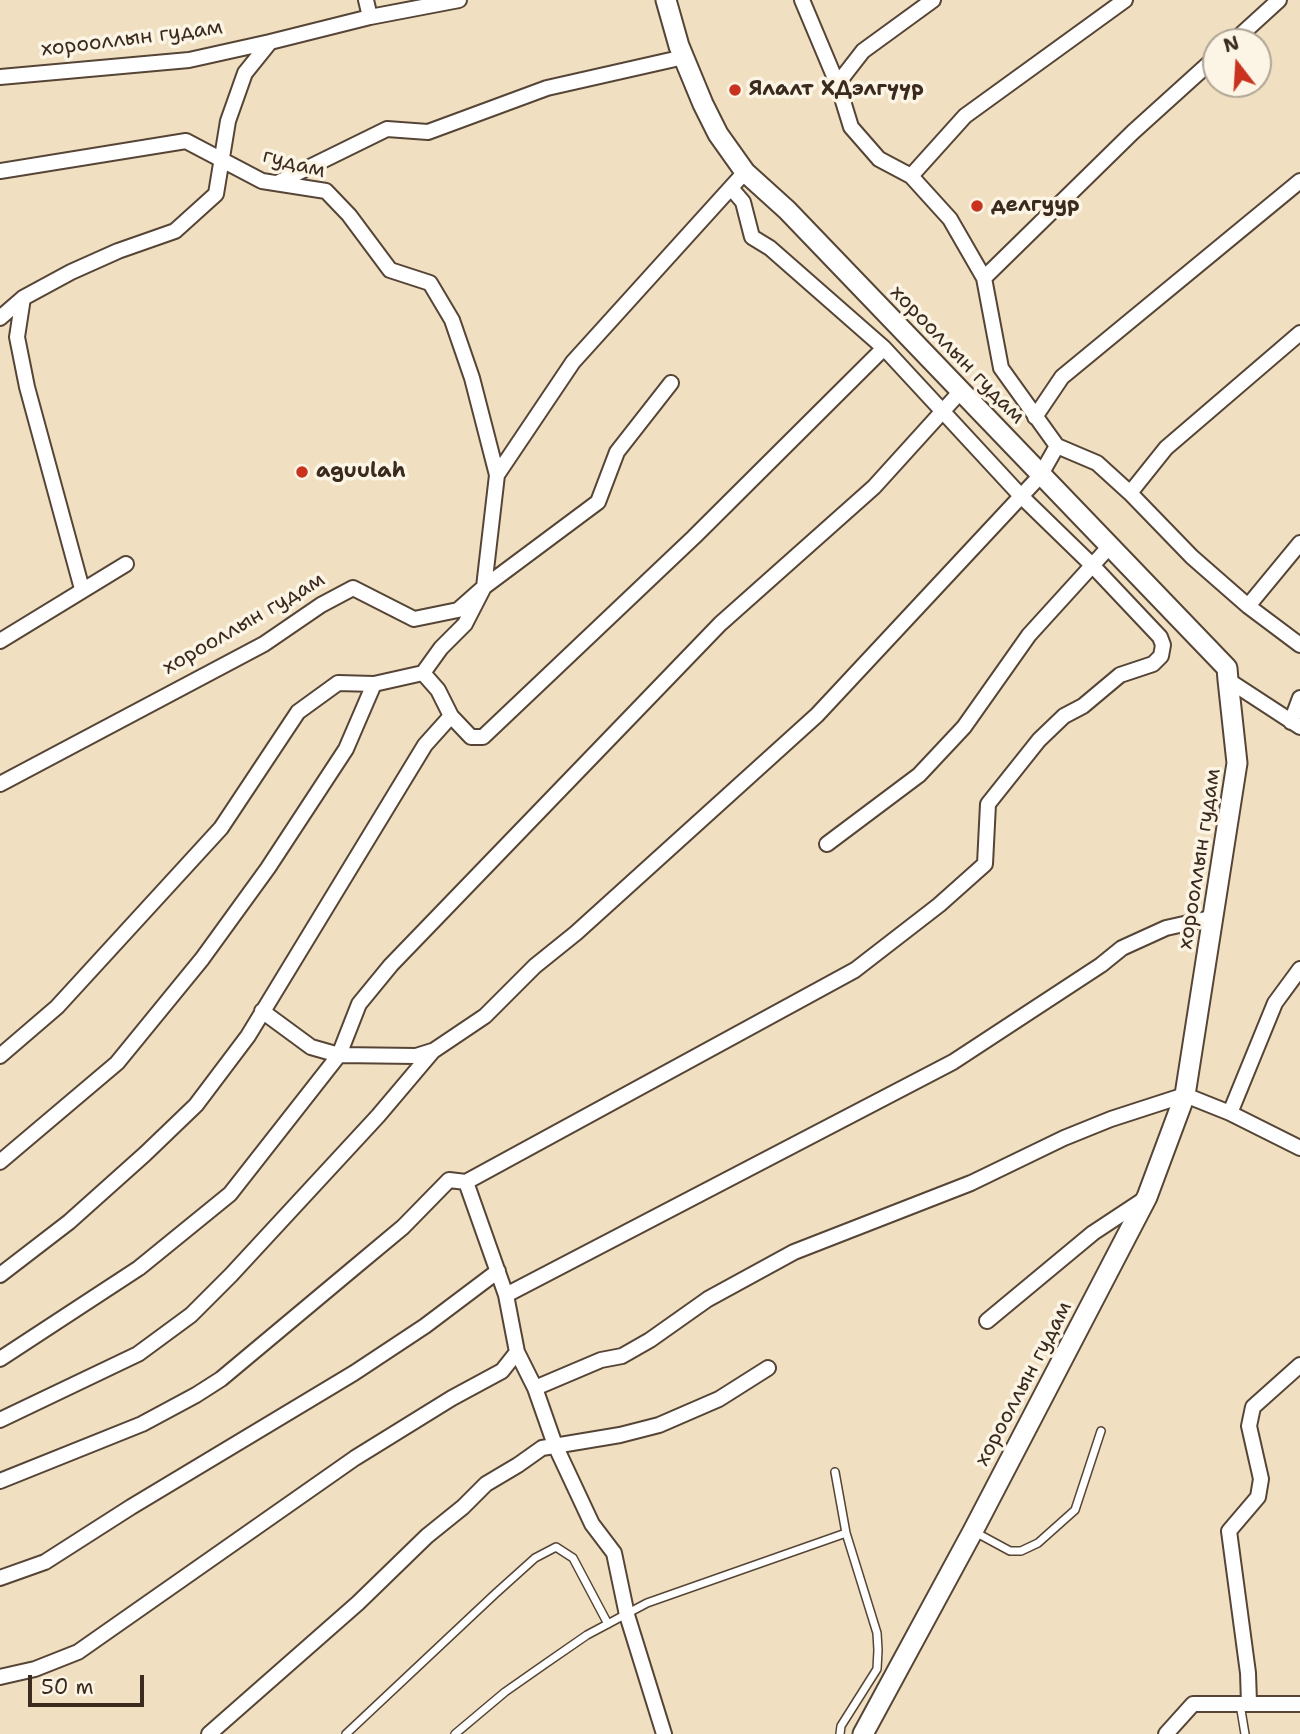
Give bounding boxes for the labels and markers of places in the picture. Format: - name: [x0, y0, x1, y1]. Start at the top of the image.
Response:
- place label: Ялалт ХДэлгүүр: [749, 77, 924, 103]
- marker: Ялалт ХДэлгүүр: [727, 82, 743, 98]
- place label: делгуур: [991, 193, 1080, 219]
- marker: делгуур: [969, 198, 985, 214]
- place label: aguulah: [316, 459, 406, 485]
- marker: aguulah: [294, 464, 310, 480]

